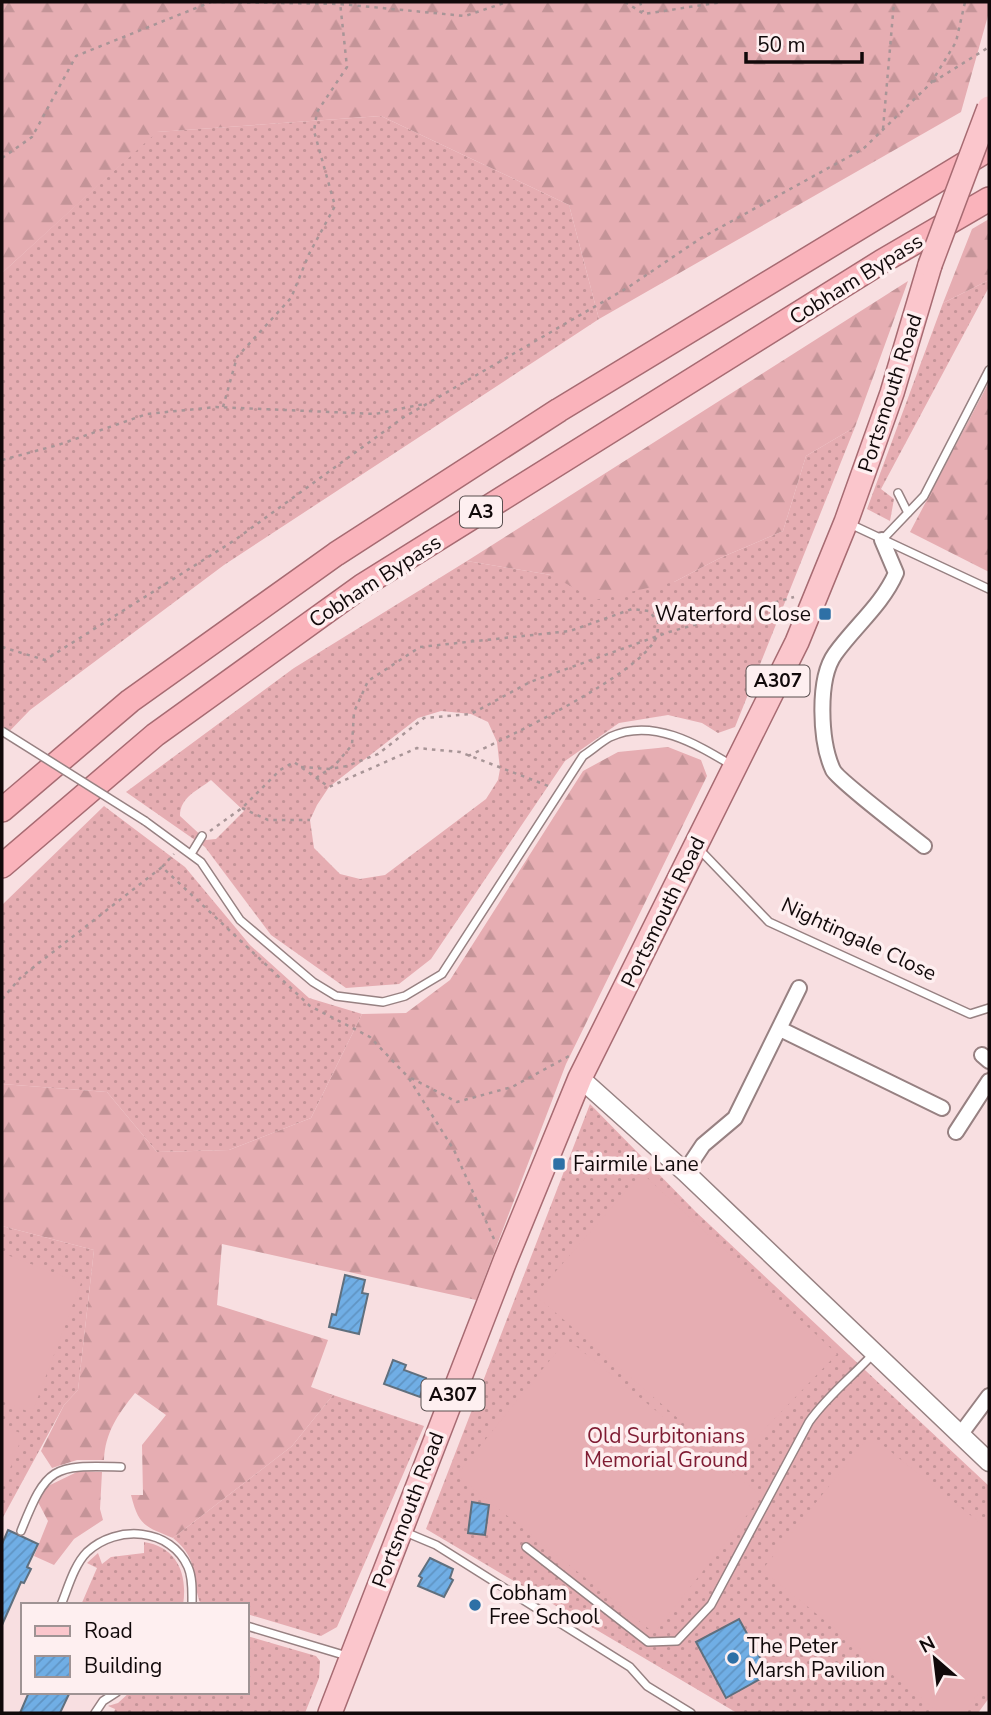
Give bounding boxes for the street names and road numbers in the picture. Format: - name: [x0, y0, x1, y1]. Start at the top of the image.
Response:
- street label: Cobham Bypass: [784, 227, 928, 331]
- street label: Portsmouth Road: [851, 310, 929, 476]
- road number: A3: [460, 496, 502, 527]
- street label: Cobham Bypass: [304, 528, 446, 634]
- road number: A307: [746, 666, 810, 696]
- street label: Portsmouth Road: [614, 832, 712, 992]
- street label: Nightingale Close: [777, 891, 941, 987]
- road number: A307: [421, 1380, 484, 1410]
- street label: Portsmouth Road: [365, 1428, 451, 1592]

